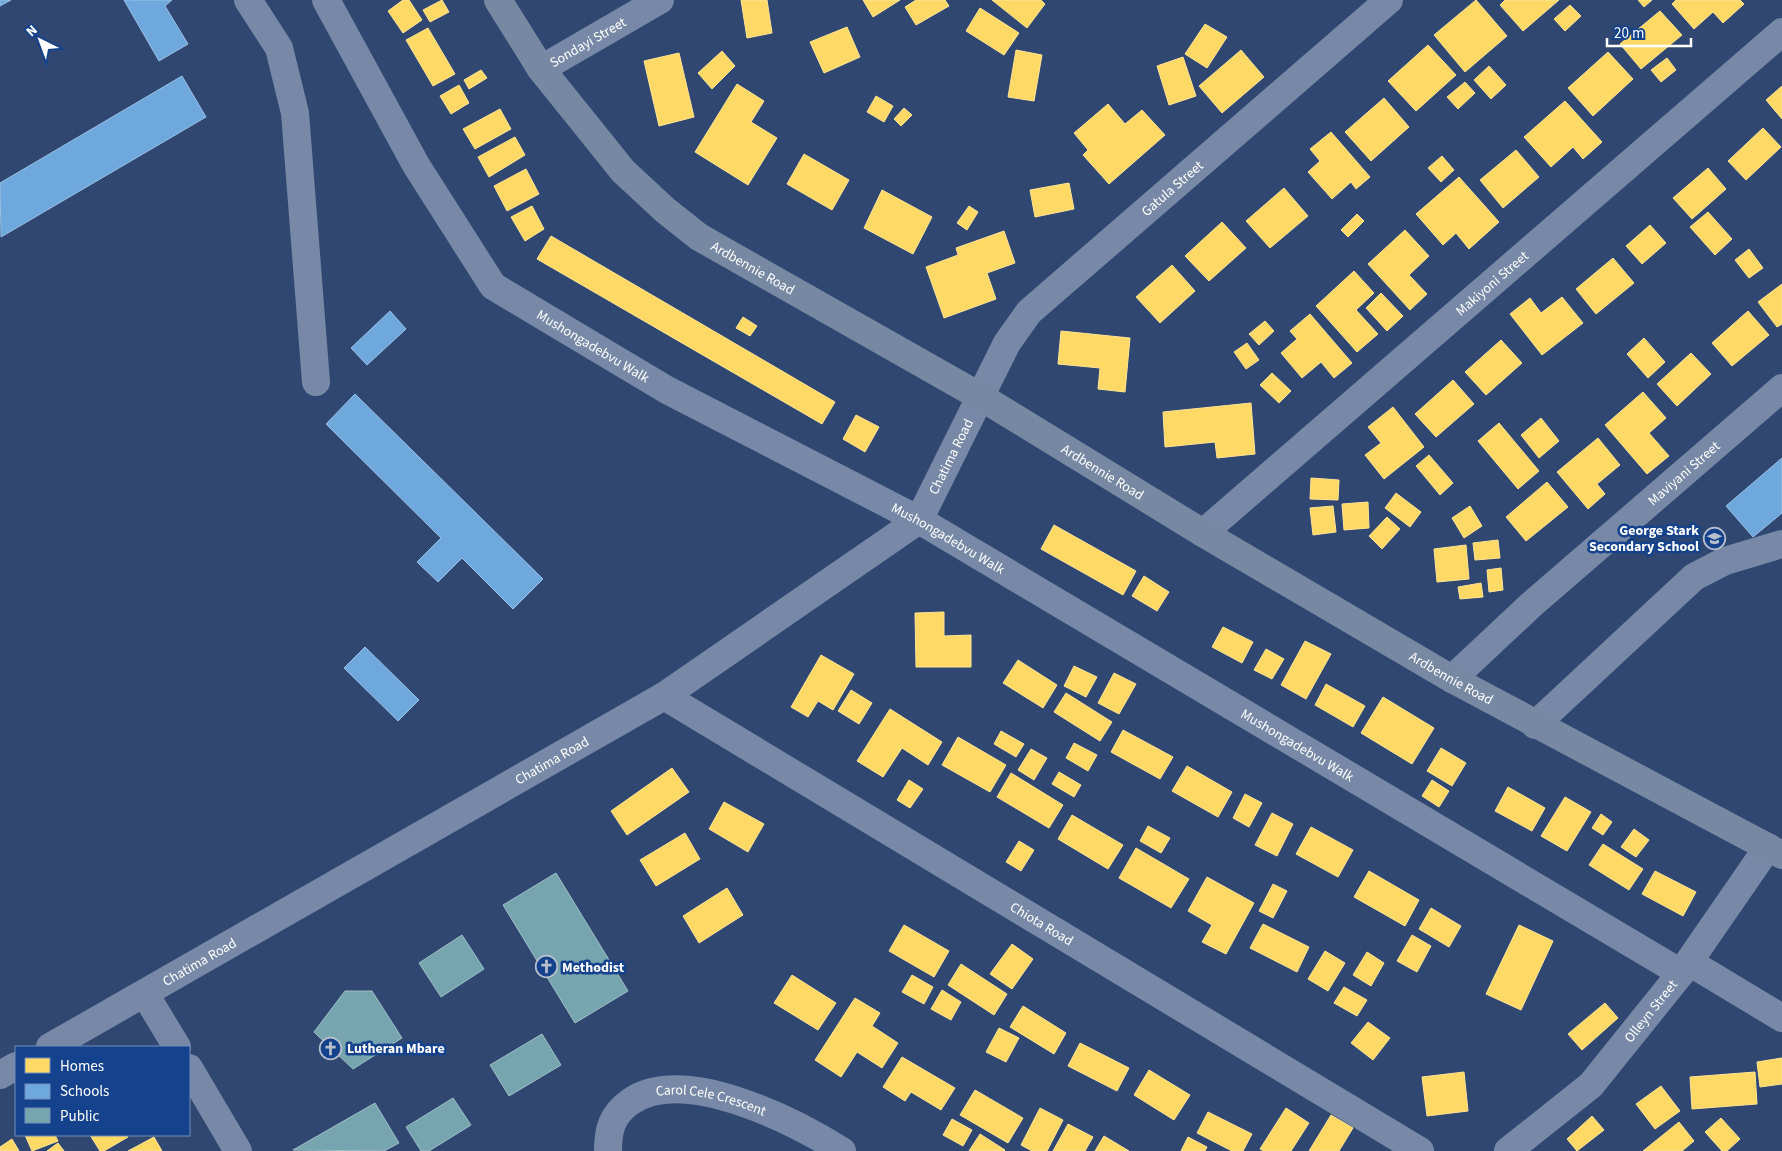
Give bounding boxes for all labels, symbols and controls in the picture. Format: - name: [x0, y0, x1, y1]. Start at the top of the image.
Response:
- street label: Sondayi Street: [546, 13, 630, 73]
- north arrow: [15, 15, 65, 65]
- scale bar: [1607, 15, 1691, 47]
- text: N: [22, 21, 42, 42]
- text: 20 m: [1614, 23, 1644, 44]
- street label: Gatula Street: [1137, 156, 1208, 221]
- street label: Ardbennie Road: [707, 237, 798, 300]
- street label: Makiyoni Street: [1452, 246, 1534, 321]
- street label: Mushongadebvu Walk: [532, 305, 653, 388]
- street label: Chatima Road: [924, 416, 979, 498]
- street label: Maviyani Street: [1644, 437, 1725, 511]
- street label: Ardbennie Road: [1057, 440, 1147, 505]
- street label: Mushongadebvu Walk: [887, 498, 1008, 580]
- place label: George Stark Secondary School: [1589, 521, 1699, 557]
- school or university icon: George Stark Secondary School: [1703, 526, 1727, 550]
- street label: Ardbennie Road: [1405, 647, 1496, 710]
- street label: Mushongadebvu Walk: [1237, 705, 1357, 787]
- street label: Chatima Road: [512, 732, 593, 790]
- street label: Chiota Road: [1006, 897, 1077, 951]
- street label: Chatima Road: [159, 933, 240, 992]
- church icon: Methodist: [534, 955, 558, 979]
- place label: Methodist: [562, 958, 625, 978]
- street label: Olleyn Street: [1620, 976, 1683, 1047]
- church icon: Lutheran Mbare: [319, 1036, 343, 1060]
- place label: Lutheran Mbare: [347, 1039, 445, 1059]
- legend: [15, 1046, 190, 1136]
- text: Homes: [60, 1056, 104, 1077]
- street label: Carol Cele Crescent: [654, 1080, 769, 1122]
- text: Schools: [60, 1081, 109, 1102]
- text: Public: [60, 1106, 99, 1127]

